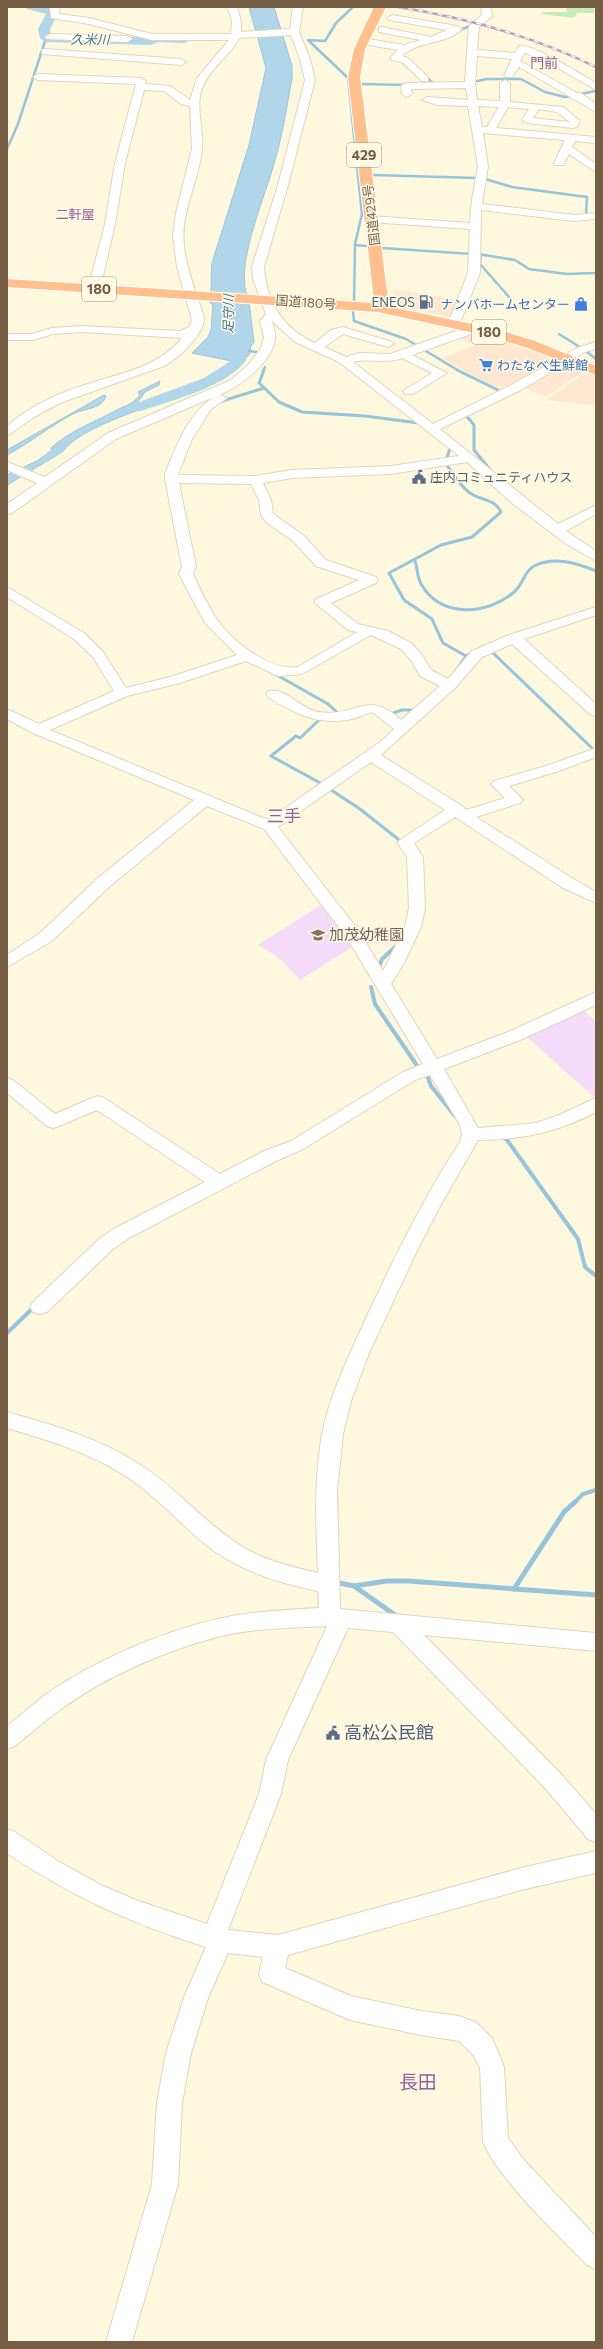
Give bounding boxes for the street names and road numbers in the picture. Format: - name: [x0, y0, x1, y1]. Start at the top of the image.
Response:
- road number: 429: [347, 143, 381, 167]
- street label: 国道429号: [359, 183, 383, 247]
- road number: 180: [82, 277, 116, 301]
- street label: 国道180号: [275, 292, 337, 312]
- road number: 180: [472, 320, 506, 344]

